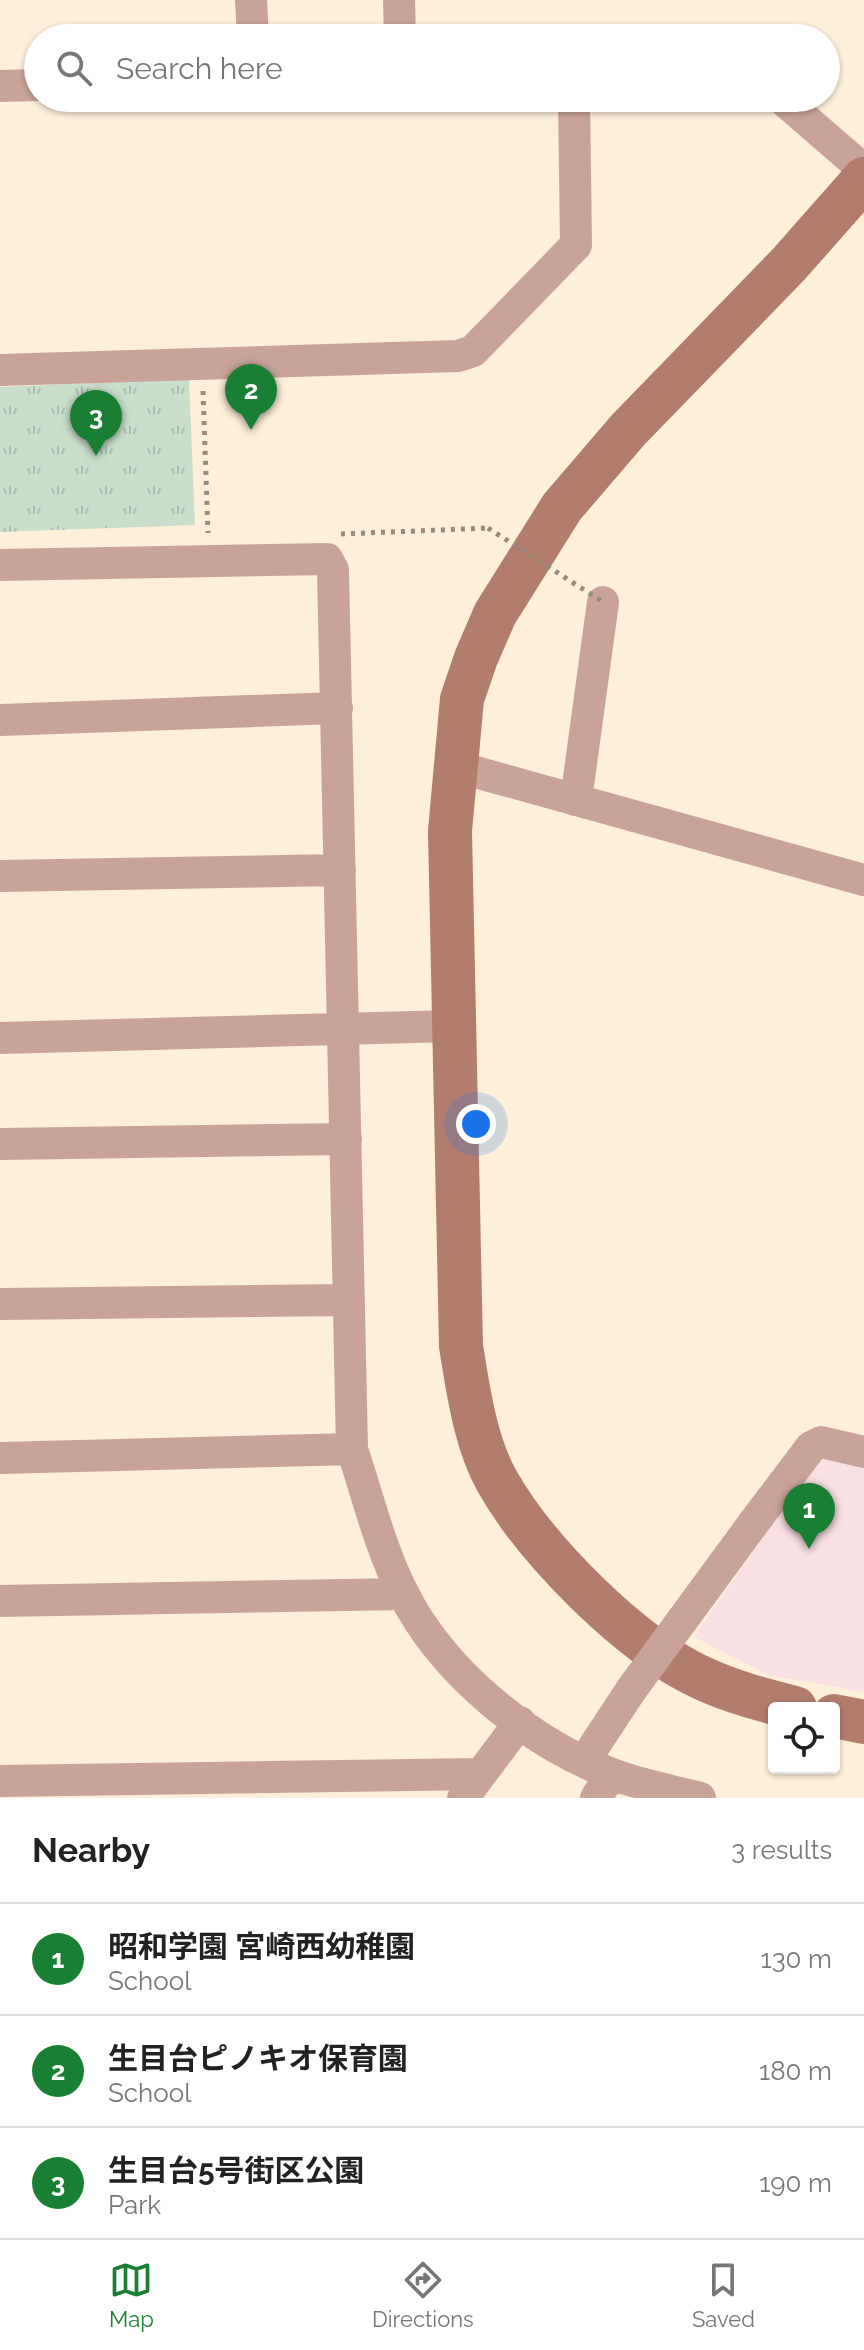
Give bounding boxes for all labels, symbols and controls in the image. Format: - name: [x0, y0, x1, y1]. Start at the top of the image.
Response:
- search box: [24, 24, 840, 112]
- icon: search: [52, 46, 96, 90]
- text: Search here: [116, 51, 283, 86]
- pin: 2: [225, 364, 277, 430]
- pin: 3: [70, 390, 122, 456]
- your location: [456, 1104, 496, 1144]
- pin: 1: [783, 1483, 835, 1549]
- map controls: [768, 1702, 840, 1774]
- button: locate: [768, 1702, 840, 1774]
- text: Nearby: [32, 1830, 150, 1870]
- text: 3 results: [731, 1835, 832, 1865]
- text: 昭和学園 宮崎西幼稚園: [108, 1929, 415, 1964]
- text: 1: [52, 1944, 64, 1974]
- text: 130 m: [761, 1944, 832, 1974]
- text: School: [108, 1966, 191, 1996]
- text: 生目台ピノキオ保育園: [108, 2041, 408, 2076]
- text: 2: [51, 2056, 65, 2086]
- text: 180 m: [759, 2056, 832, 2086]
- text: School: [108, 2078, 191, 2108]
- text: 生目台5号街区公園: [108, 2153, 365, 2188]
- text: 3: [51, 2168, 65, 2198]
- text: 190 m: [759, 2168, 832, 2198]
- text: Park: [108, 2190, 161, 2220]
- tab: Map: [109, 2258, 154, 2332]
- tab: Directions: [372, 2258, 474, 2332]
- tab: Saved: [692, 2258, 755, 2332]

